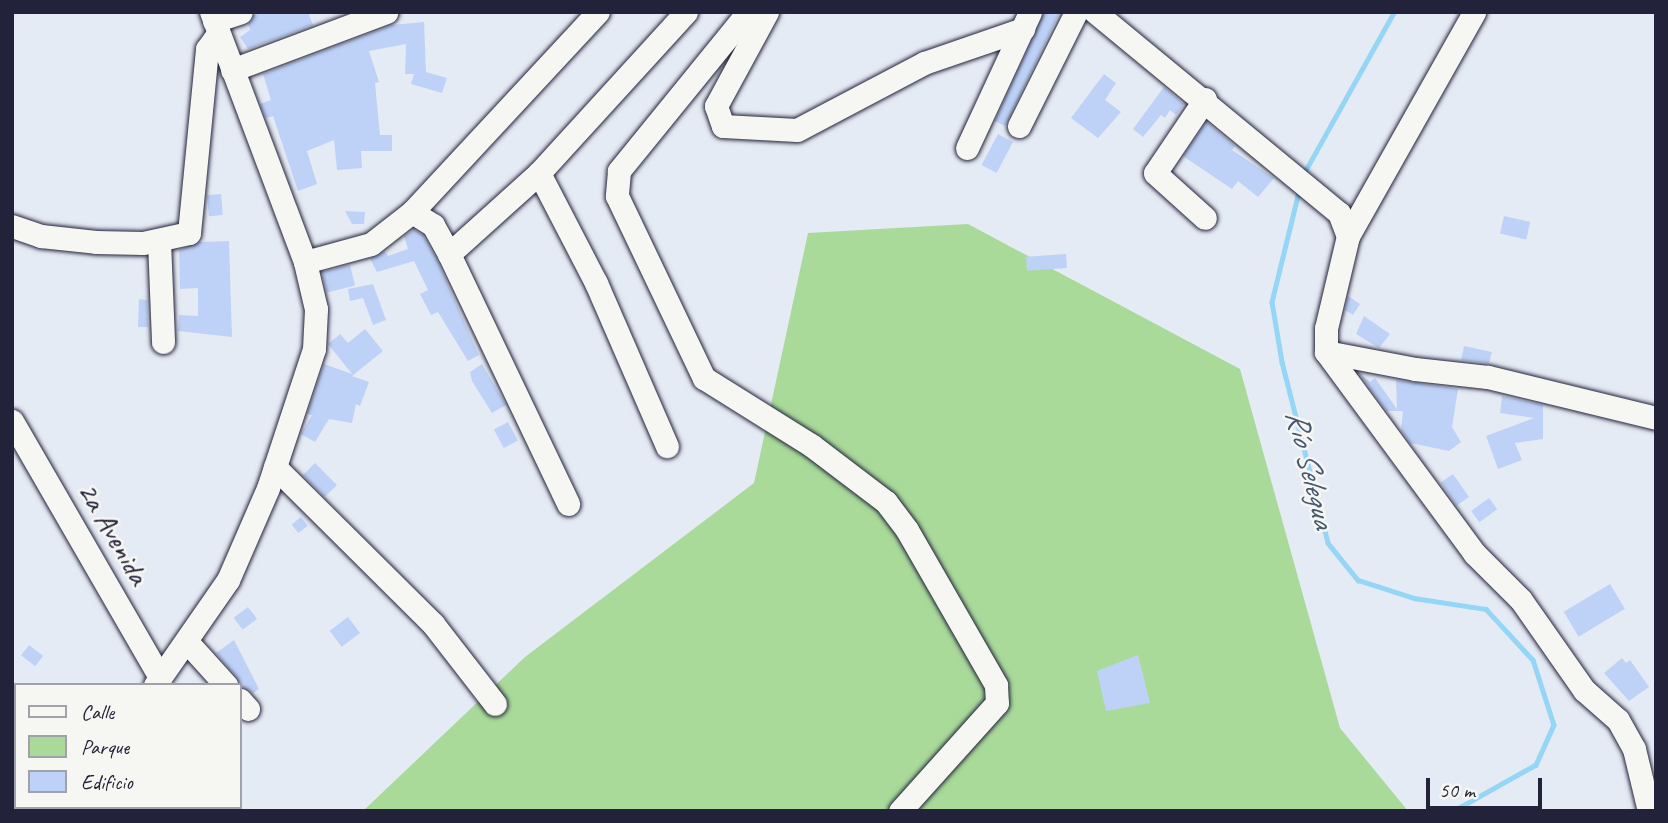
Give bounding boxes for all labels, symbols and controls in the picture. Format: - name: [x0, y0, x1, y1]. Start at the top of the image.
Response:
- water label: Río Selegua: [1277, 406, 1343, 532]
- street label: 2a Avenida: [70, 476, 158, 590]
- legend: [14, 683, 242, 809]
- text: Calle: [81, 699, 114, 725]
- text: Parque: [81, 734, 129, 760]
- scale bar: [1430, 764, 1546, 808]
- text: Edificio: [81, 769, 133, 795]
- text: 50 m: [1439, 777, 1475, 803]

